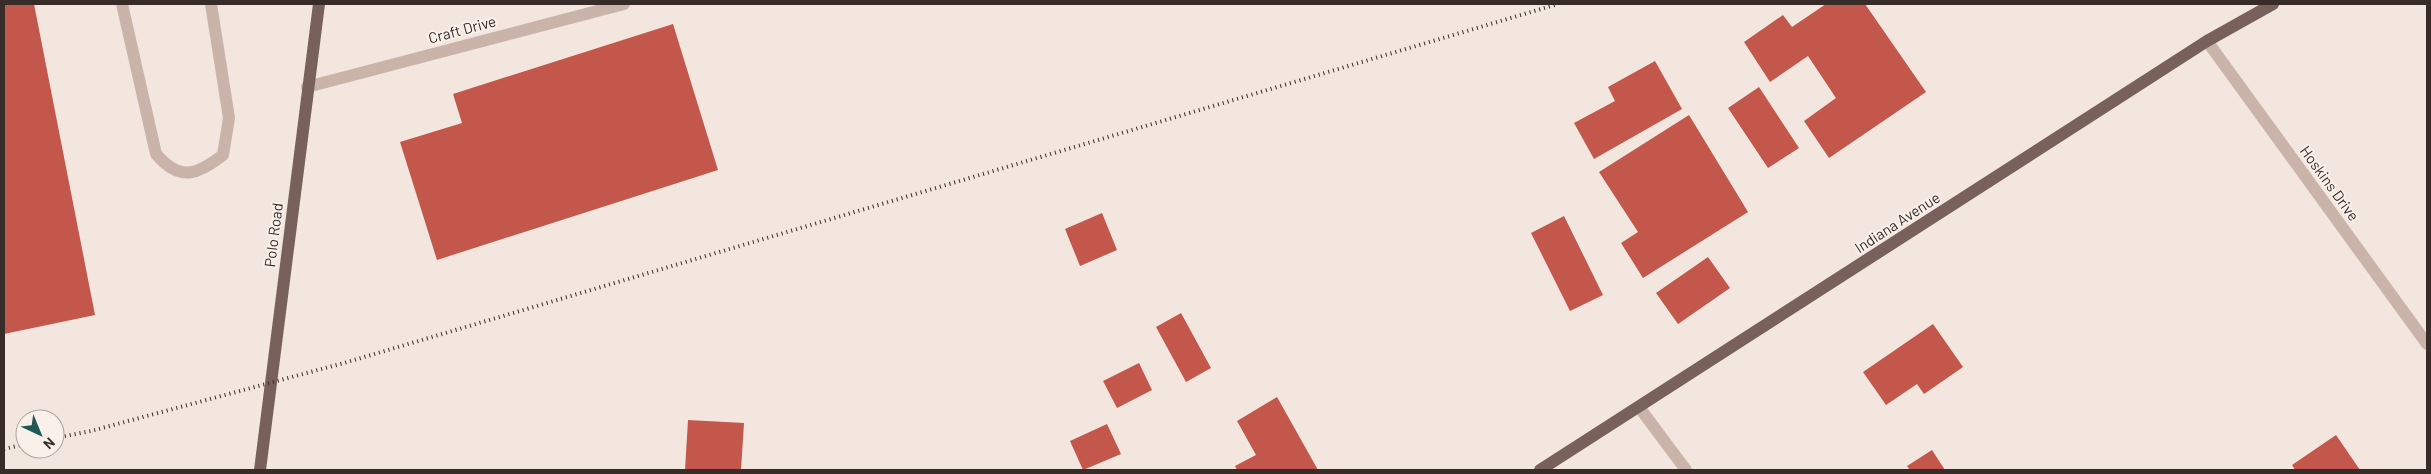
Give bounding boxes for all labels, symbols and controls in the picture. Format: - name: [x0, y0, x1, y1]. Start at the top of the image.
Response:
- street label: Craft Drive: [426, 11, 498, 47]
- street label: Hoskins Drive: [2297, 142, 2363, 224]
- street label: Indiana Avenue: [1851, 188, 1943, 256]
- street label: Polo Road: [260, 202, 286, 268]
- north arrow: [15, 409, 65, 459]
- text: N: [40, 434, 59, 453]

